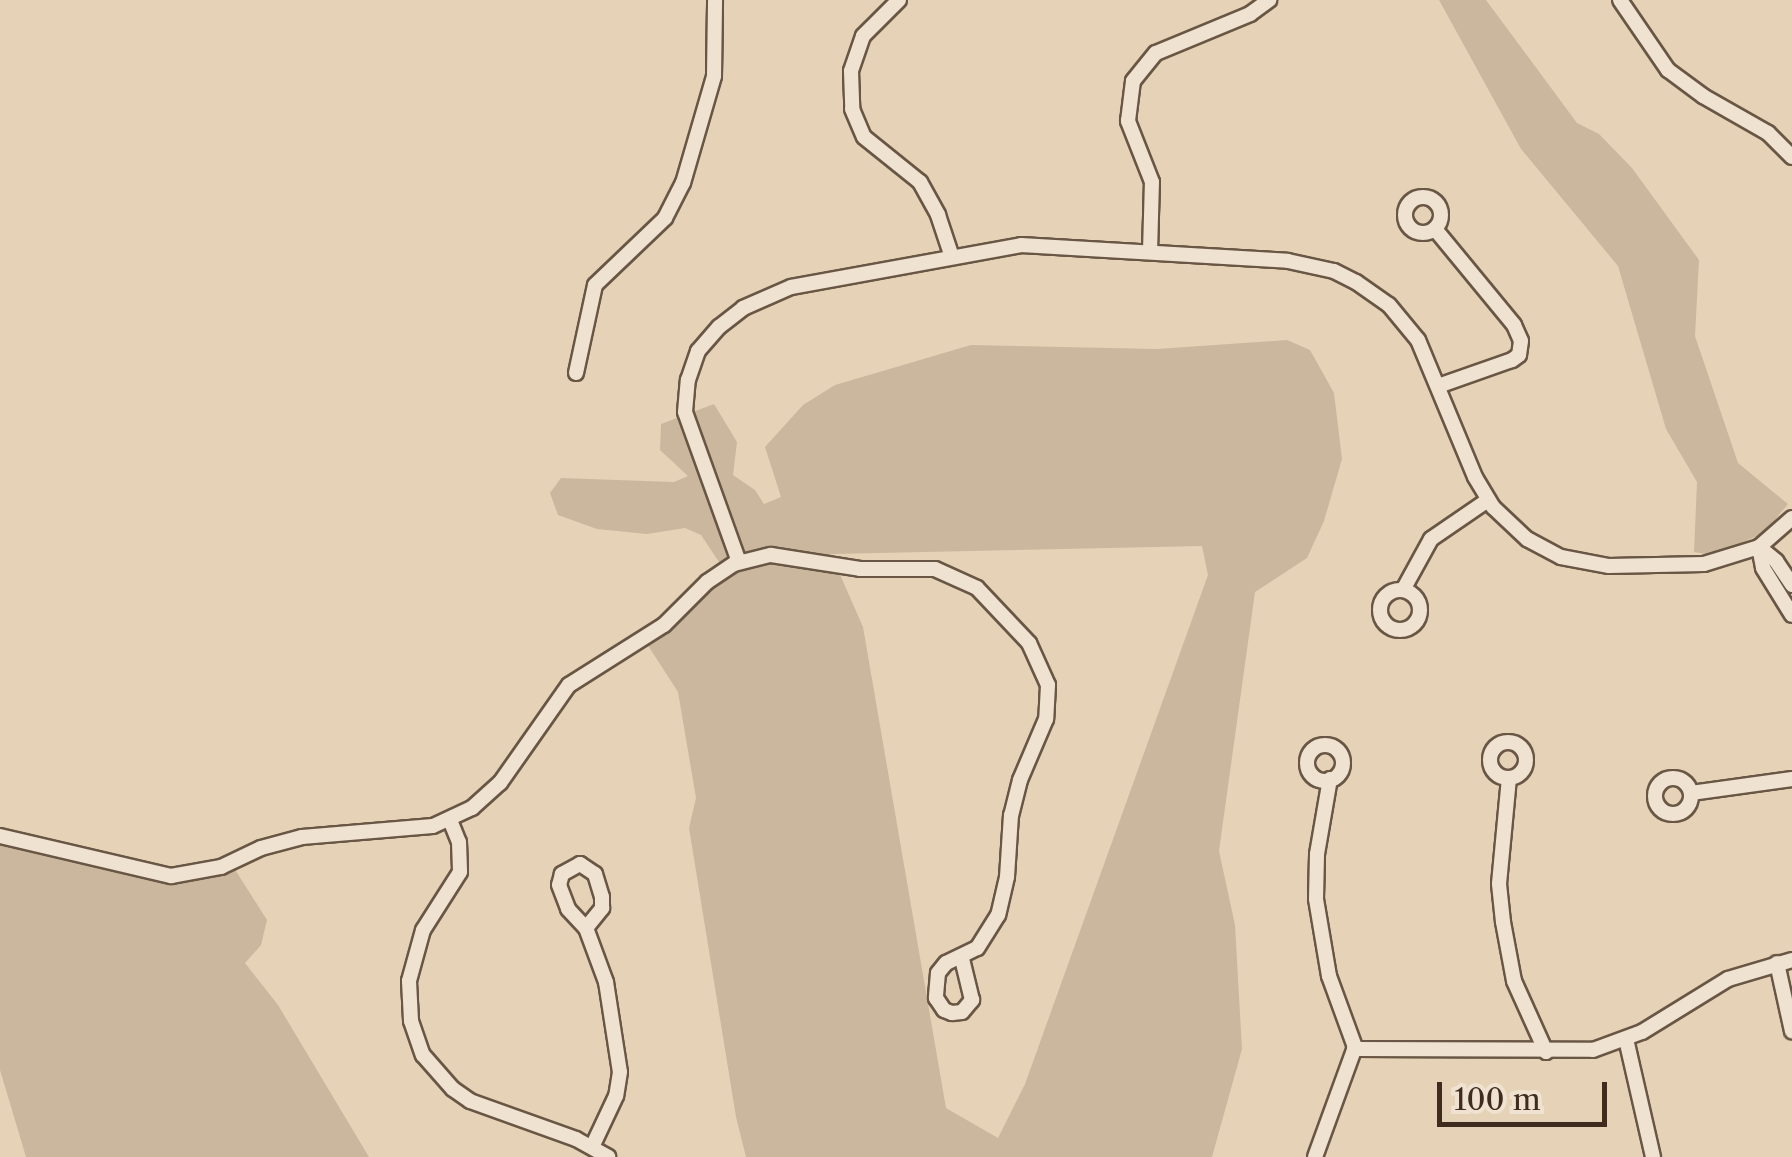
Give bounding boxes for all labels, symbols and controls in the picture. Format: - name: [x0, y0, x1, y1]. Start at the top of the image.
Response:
- scale bar: [1442, 1062, 1612, 1124]
- text: 100 m: [1454, 1081, 1541, 1118]

